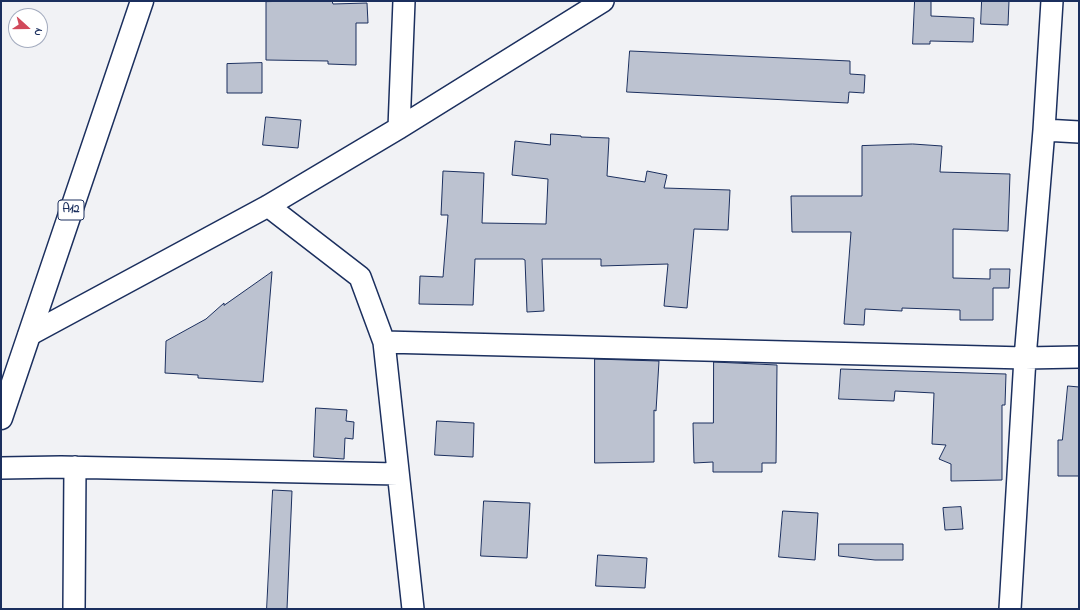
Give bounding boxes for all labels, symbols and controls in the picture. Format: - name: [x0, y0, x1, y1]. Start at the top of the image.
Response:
- north arrow: [8, 8, 48, 48]
- text: N: [29, 26, 47, 38]
- road number: A12: [58, 200, 84, 220]

